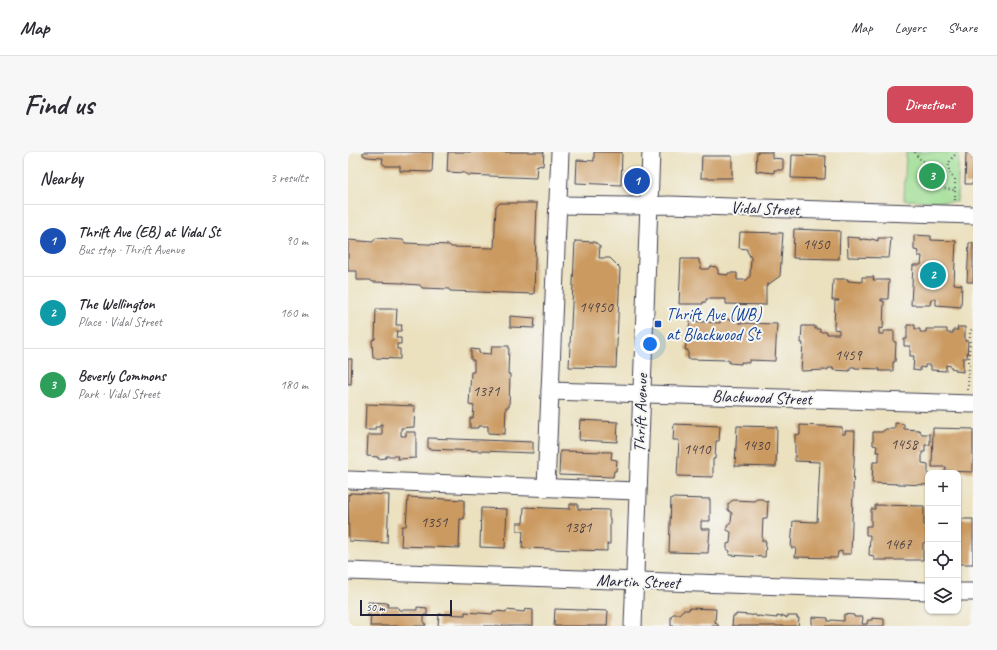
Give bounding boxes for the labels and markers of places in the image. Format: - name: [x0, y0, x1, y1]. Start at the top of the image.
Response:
- pin: 3: [919, 161, 945, 191]
- pin: 1: [624, 166, 650, 196]
- pin: 2: [920, 260, 946, 290]
- place label: Thrift Ave (WB) at Blackwood St: [666, 304, 763, 345]
- marker: Thrift Ave (WB) at Blackwood St: [653, 319, 663, 329]

